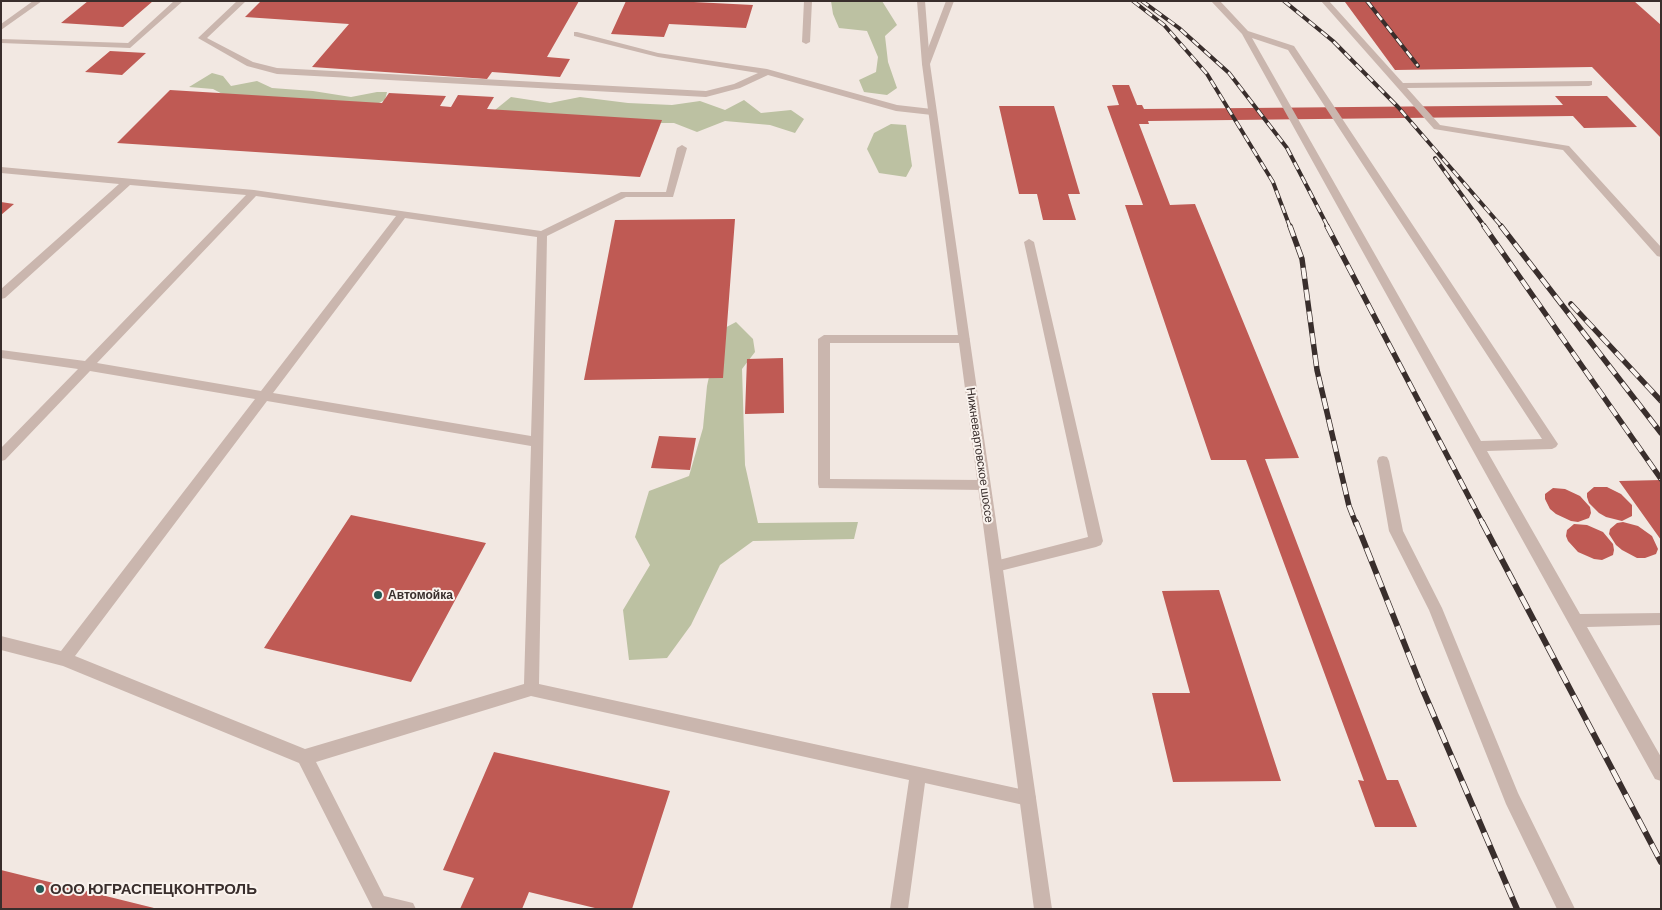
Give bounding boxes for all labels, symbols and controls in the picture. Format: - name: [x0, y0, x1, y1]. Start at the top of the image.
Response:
- street label: Нижневартовское шоссе: [963, 386, 997, 524]
- place label: Автомойка: [388, 588, 453, 602]
- marker: Автомойка: [372, 589, 384, 601]
- place label: ООО ЮГРАСПЕЦКОНТРОЛЬ: [50, 880, 257, 898]
- marker: ООО ЮГРАСПЕЦКОНТРОЛЬ: [34, 883, 46, 895]

